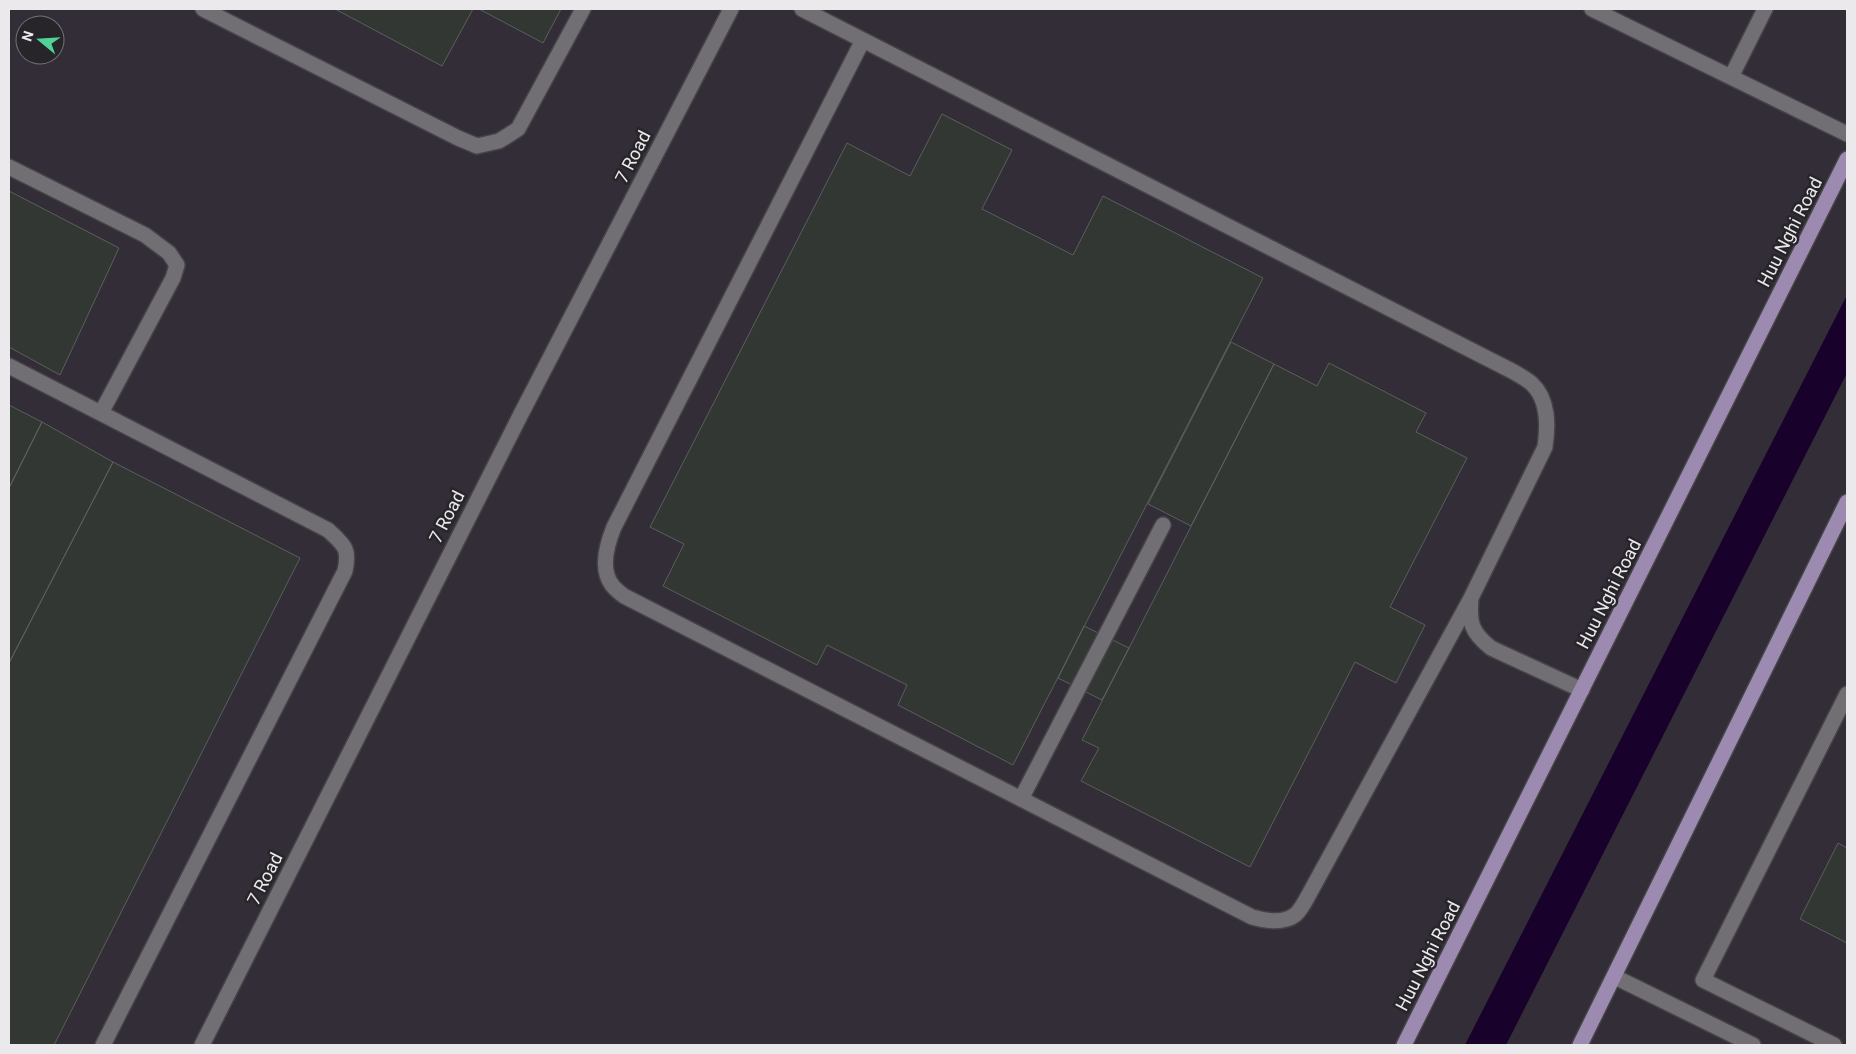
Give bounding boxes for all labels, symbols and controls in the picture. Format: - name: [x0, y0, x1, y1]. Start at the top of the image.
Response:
- north arrow: [15, 15, 65, 65]
- text: N: [18, 29, 37, 43]
- street label: 7 Road: [611, 127, 655, 186]
- street label: Huu Nghi Road: [1753, 173, 1826, 290]
- street label: 7 Road: [425, 487, 469, 546]
- street label: Huu Nghi Road: [1572, 535, 1645, 652]
- street label: 7 Road: [243, 849, 287, 908]
- street label: Huu Nghi Road: [1391, 897, 1464, 1014]

